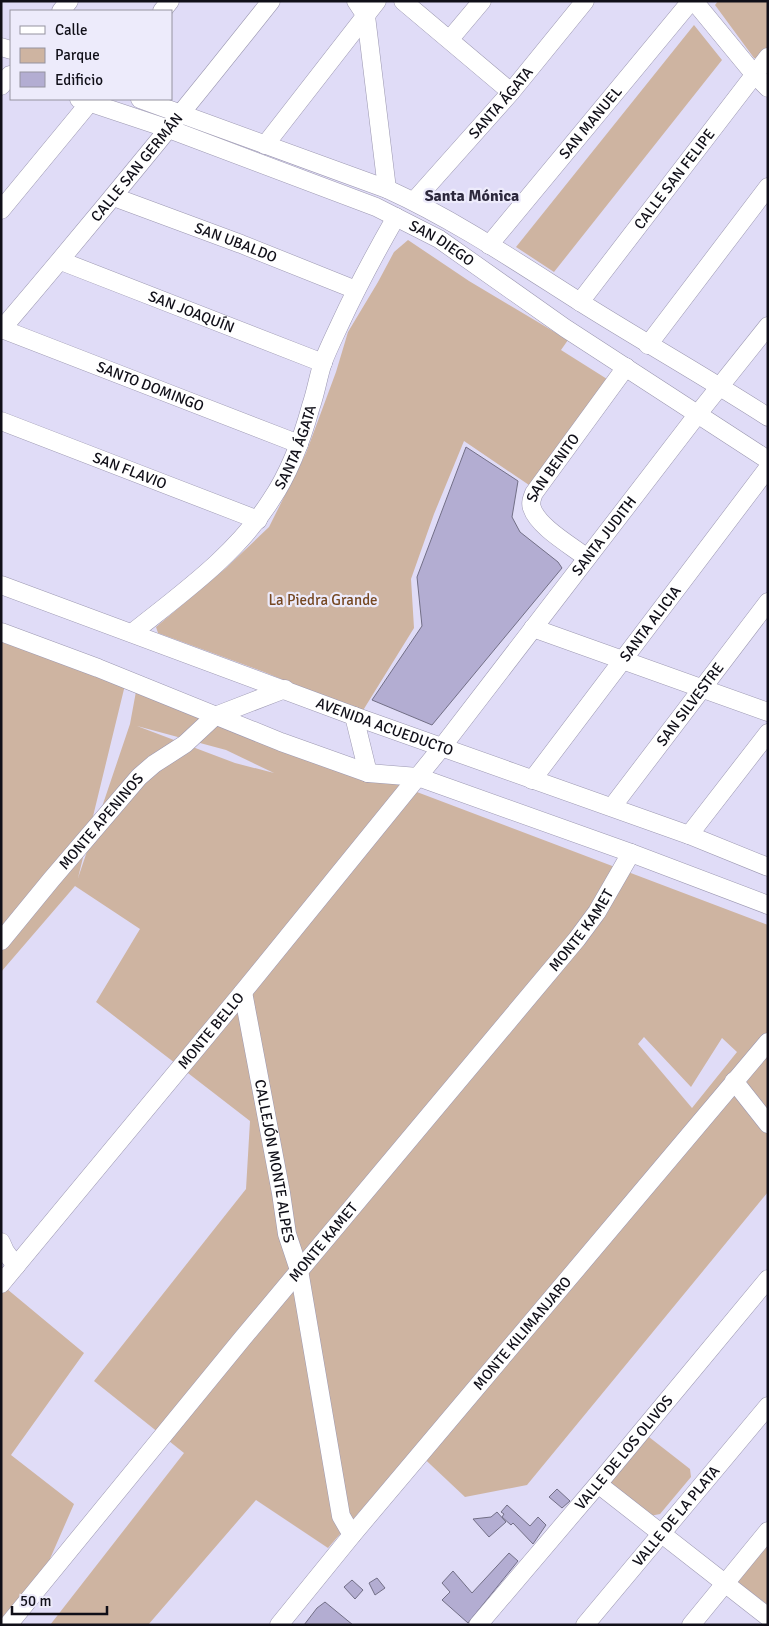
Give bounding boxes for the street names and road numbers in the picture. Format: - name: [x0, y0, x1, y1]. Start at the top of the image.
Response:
- street label: SANTA ÁGATA: [465, 63, 537, 142]
- street label: SAN MANUEL: [555, 82, 626, 162]
- street label: CALLE SAN GERMÁN: [87, 109, 187, 225]
- street label: CALLE SAN FELIPE: [630, 125, 719, 233]
- street label: SAN DIEGO: [406, 216, 478, 270]
- street label: SAN UBALDO: [192, 219, 280, 266]
- street label: SAN JOAQUÍN: [146, 287, 237, 337]
- street label: SANTO DOMINGO: [94, 357, 207, 415]
- street label: SANTA ÁGATA: [271, 403, 320, 493]
- street label: SAN BENITO: [522, 430, 583, 504]
- street label: SAN FLAVIO: [90, 448, 169, 493]
- street label: SANTA JUDITH: [568, 493, 640, 579]
- street label: SANTA ALICIA: [616, 582, 685, 665]
- street label: SAN SILVESTRE: [653, 659, 728, 750]
- street label: AVENIDA ACUEDUCTO: [314, 694, 456, 760]
- street label: MONTE APENINOS: [55, 770, 147, 873]
- street label: MONTE KAMET: [545, 885, 618, 975]
- street label: MONTE BELLO: [174, 989, 248, 1073]
- street label: CALLEJÓN MONTE ALPES: [251, 1078, 298, 1245]
- street label: MONTE KAMET: [285, 1198, 362, 1285]
- street label: MONTE KILIMANJARO: [469, 1273, 575, 1393]
- street label: VALLE DE LOS OLIVOS: [571, 1392, 677, 1513]
- street label: VALLE DE LA PLATA: [629, 1462, 723, 1570]

